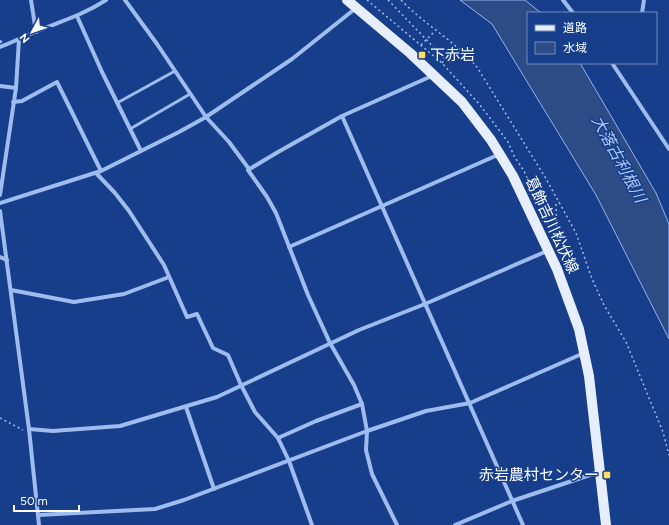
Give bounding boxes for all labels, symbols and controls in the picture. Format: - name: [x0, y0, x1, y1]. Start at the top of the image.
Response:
- north arrow: [12, 12, 52, 52]
- legend: [527, 12, 657, 64]
- text: 道路: [563, 21, 587, 35]
- text: N: [17, 31, 32, 46]
- text: 水域: [563, 41, 587, 55]
- place label: 下赤岩: [430, 46, 475, 64]
- marker: 下赤岩: [417, 50, 427, 60]
- water label: 大落古利根川: [588, 112, 651, 208]
- street label: 葛飾吉川松伏線: [522, 174, 582, 276]
- place label: 赤岩農村センター: [479, 466, 599, 484]
- marker: 赤岩農村センター: [602, 470, 612, 480]
- scale bar: [14, 487, 79, 513]
- text: 50 m: [20, 494, 48, 508]

